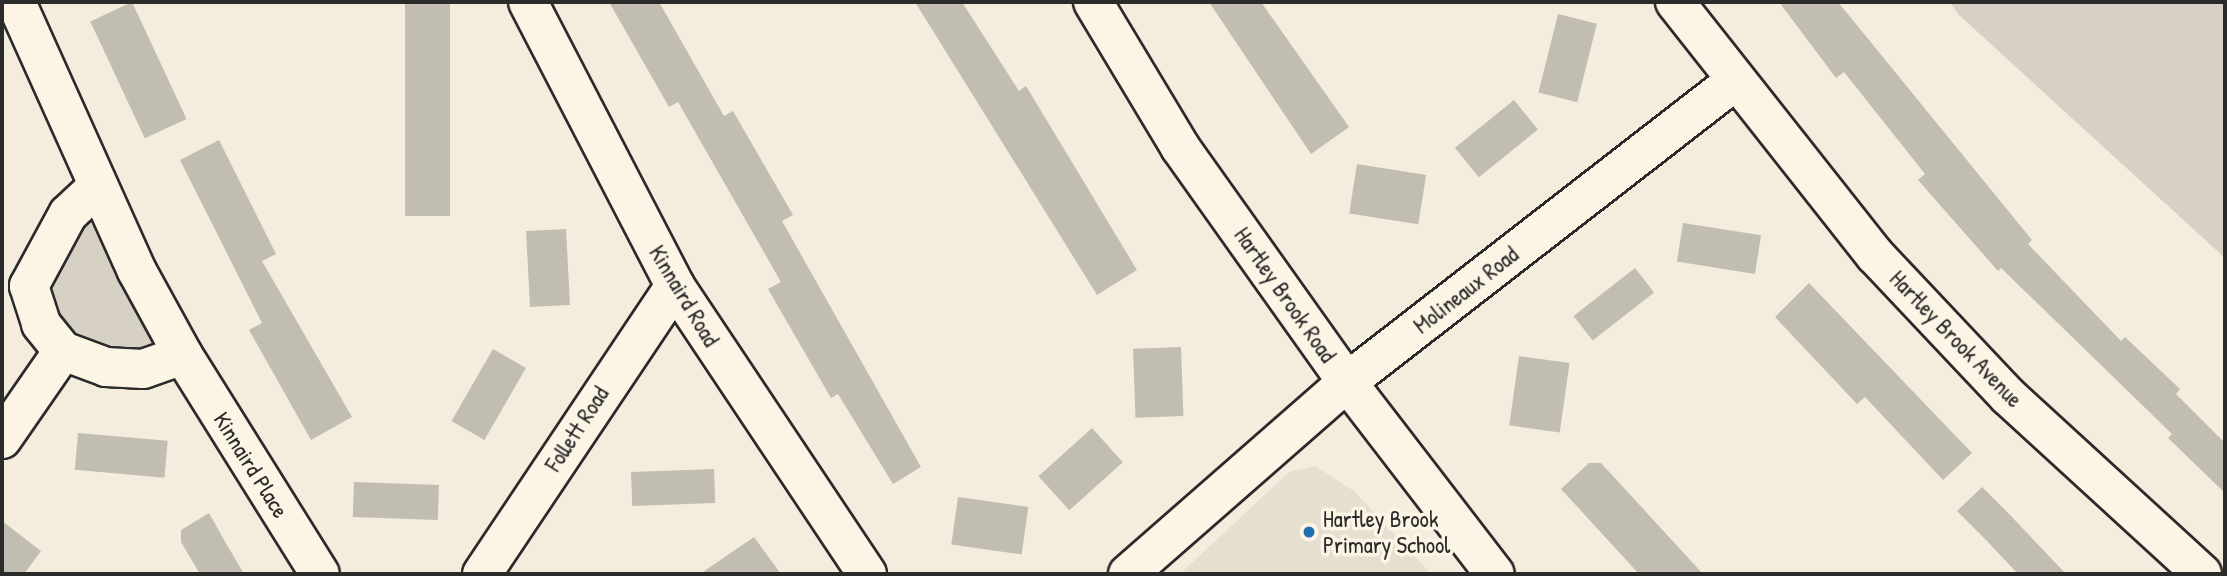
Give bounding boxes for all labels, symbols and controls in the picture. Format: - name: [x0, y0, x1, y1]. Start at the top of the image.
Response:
- street label: Hartley Brook Road: [1228, 222, 1342, 368]
- street label: Kinnaird Road: [643, 240, 725, 352]
- street label: Molineaux Road: [1408, 241, 1524, 339]
- street label: Hartley Brook Avenue: [1884, 265, 2028, 413]
- street label: Follett Road: [539, 381, 615, 477]
- street label: Kinnaird Place: [208, 407, 294, 523]
- place label: Hartley Brook Primary School: [1323, 505, 1450, 559]
- marker: Hartley Brook Primary School: [1301, 524, 1317, 540]

